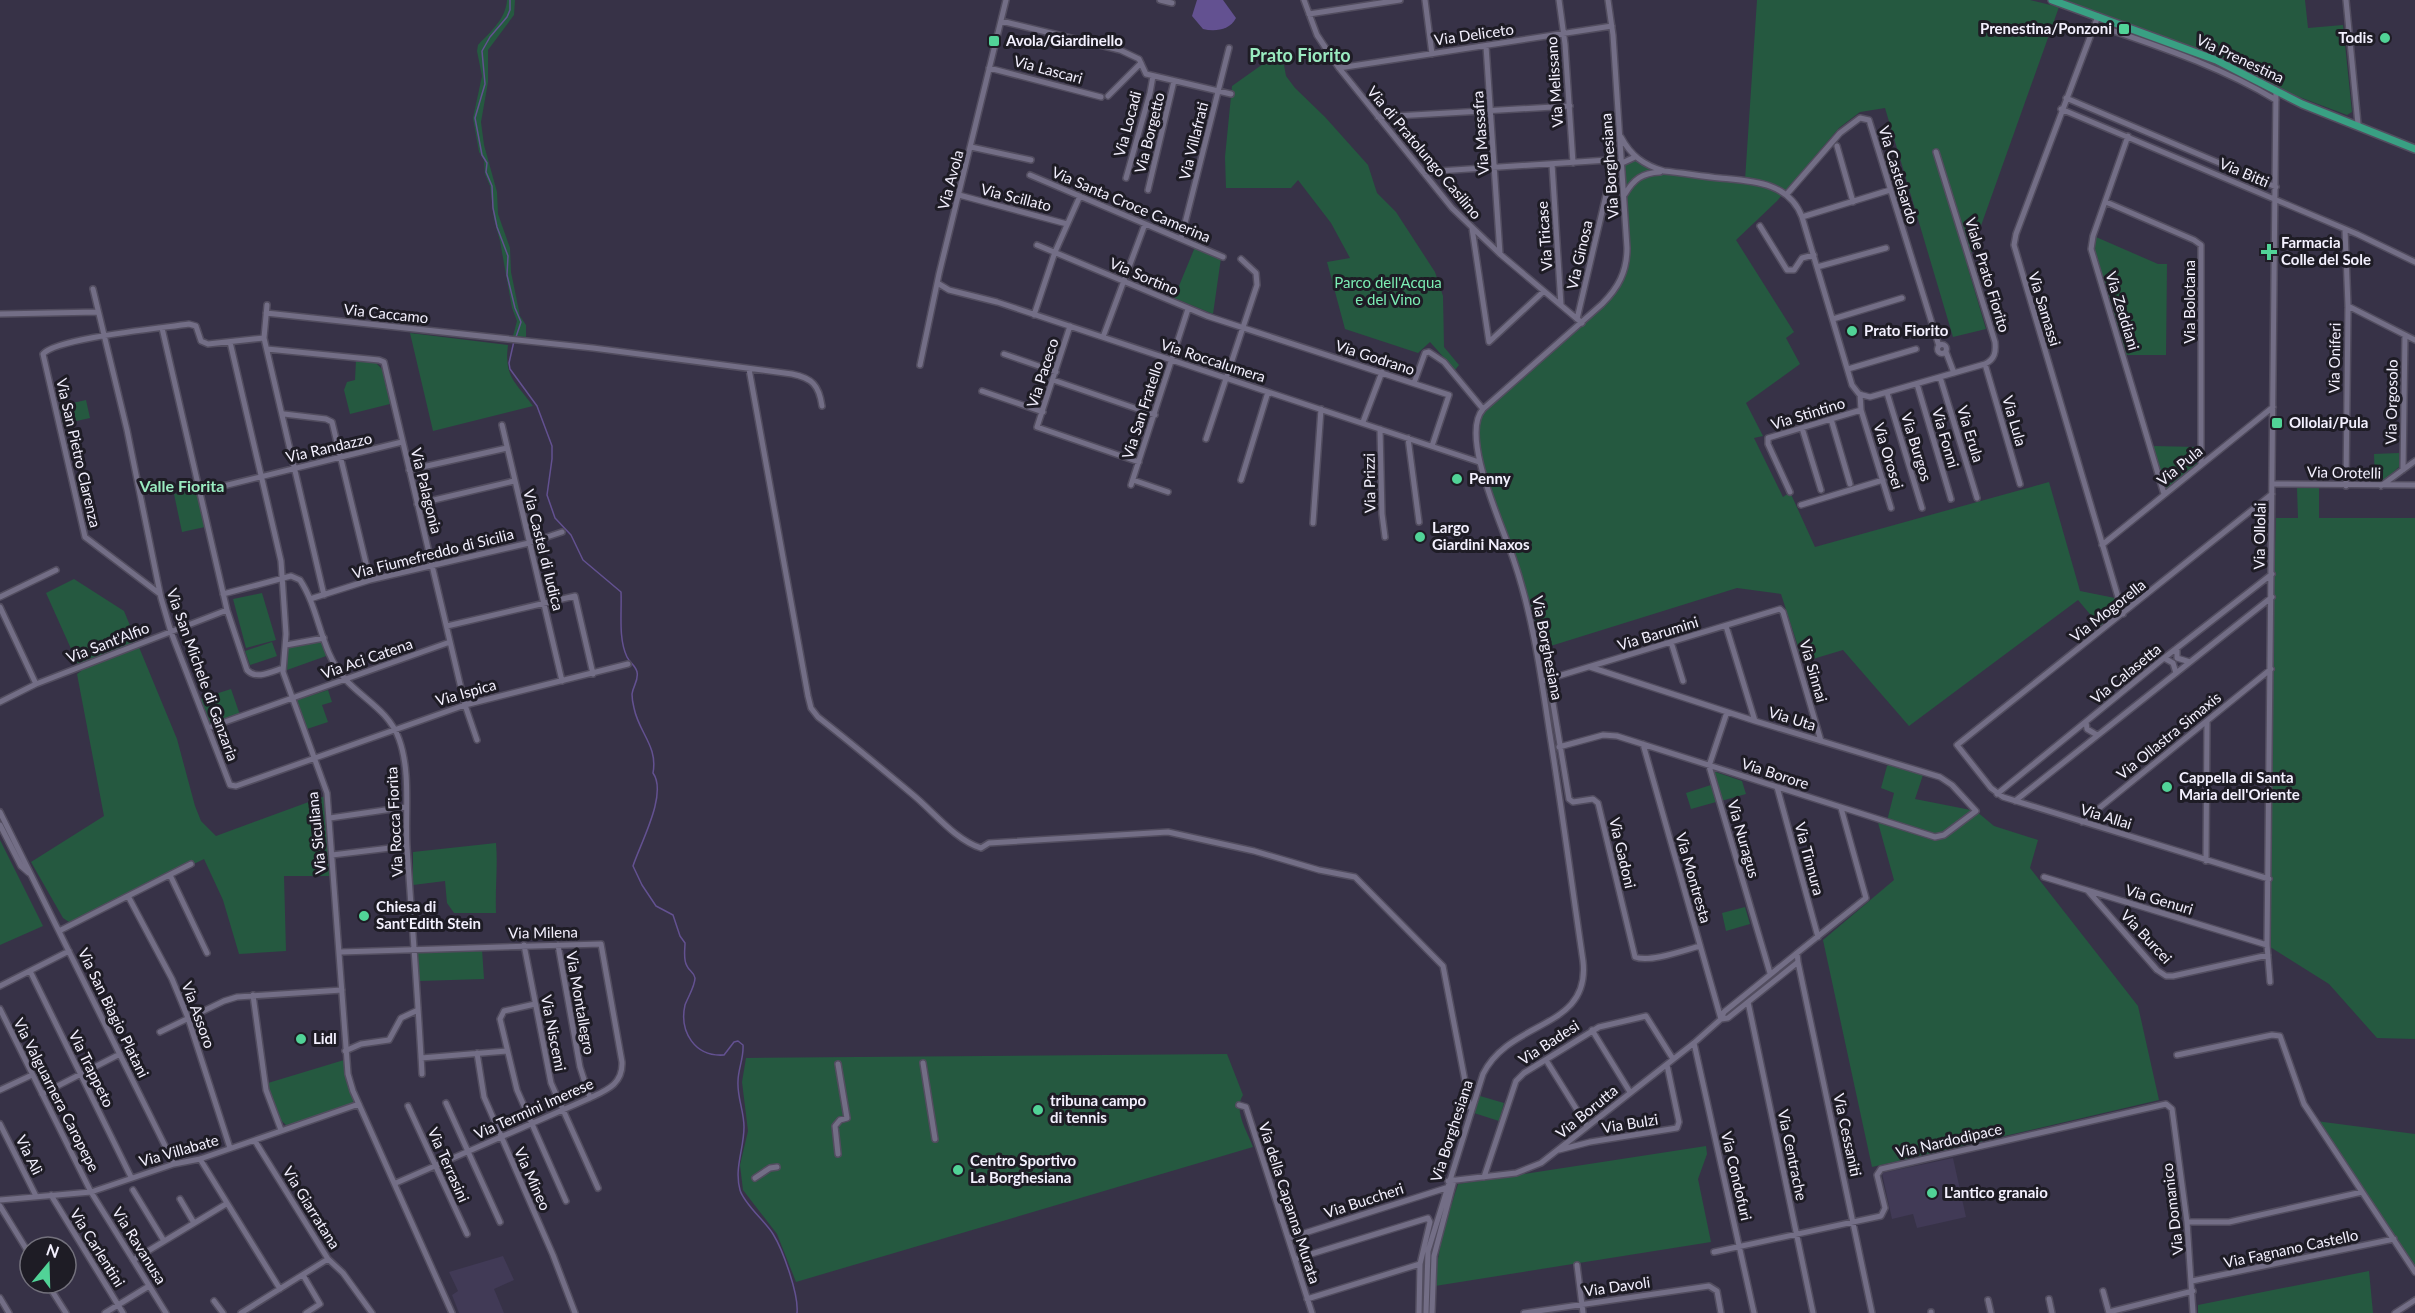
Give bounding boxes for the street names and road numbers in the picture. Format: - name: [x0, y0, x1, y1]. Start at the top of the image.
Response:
- street label: Via Deliceto: [1433, 20, 1515, 48]
- street label: Via Prenestina: [2194, 30, 2287, 86]
- street label: Via Melissano: [1542, 36, 1566, 128]
- street label: Via Lascari: [1012, 51, 1085, 87]
- street label: Via di Pratolungo Casilino: [1364, 82, 1486, 223]
- street label: Via Locadi: [1110, 89, 1144, 159]
- street label: Via Borgetto: [1130, 90, 1168, 175]
- street label: Via Massafra: [1468, 90, 1492, 176]
- street label: Via Villafrati: [1175, 100, 1211, 182]
- street label: Via Borghesiana: [1596, 113, 1622, 220]
- street label: Via Castelsardo: [1875, 123, 1922, 226]
- street label: Via Avola: [933, 148, 967, 212]
- street label: Via Bitti: [2217, 154, 2272, 191]
- street label: Via Santa Croce Camerina: [1049, 162, 1213, 246]
- street label: Via Scillato: [979, 180, 1053, 214]
- street label: Via Tricase: [1533, 201, 1555, 272]
- street label: Viale Prato Fiorito: [1962, 215, 2014, 334]
- street label: Via Ginosa: [1562, 218, 1596, 291]
- street label: Via Sortino: [1107, 253, 1182, 299]
- street label: Via Bolotana: [2180, 260, 2198, 344]
- street label: Via Samassi: [2025, 269, 2065, 348]
- street label: Via Zeddiani: [2102, 269, 2143, 352]
- street label: Via Caccamo: [343, 300, 429, 326]
- street label: Via Oniferi: [2324, 322, 2344, 394]
- street label: Via Roccalumera: [1159, 335, 1268, 385]
- street label: Via Paceco: [1022, 336, 1062, 410]
- street label: Via Godrano: [1333, 336, 1417, 378]
- street label: Via San Fratello: [1118, 358, 1166, 461]
- street label: Via Orgosolo: [2381, 359, 2401, 445]
- street label: Via San Pietro Clarenza: [53, 376, 105, 529]
- street label: Via Stintino: [1769, 393, 1847, 433]
- street label: Via Lula: [1999, 393, 2031, 448]
- street label: Via Erula: [1954, 403, 1988, 464]
- street label: Via Fonni: [1929, 406, 1963, 470]
- street label: Via Burgos: [1898, 410, 1936, 483]
- street label: Via Orosei: [1870, 420, 1908, 491]
- street label: Via Randazzo: [284, 428, 374, 466]
- street label: Via Pula: [2153, 441, 2206, 489]
- street label: Via Palagonia: [408, 446, 446, 536]
- street label: Via Prizzi: [1359, 453, 1379, 513]
- street label: Via Orotelli: [2307, 462, 2381, 482]
- street label: Via Castel di Iudica: [520, 487, 568, 612]
- street label: Via Ollolai: [2249, 502, 2269, 570]
- street label: Via Fiumefreddo di Sicilia: [350, 524, 515, 582]
- street label: Via Mogorella: [2066, 575, 2149, 645]
- street label: Via San Michele di Ganzaria: [163, 586, 243, 763]
- street label: Via Borghesiana: [1529, 594, 1567, 702]
- street label: Via Barumini: [1615, 612, 1700, 654]
- street label: Via Sant'Alfio: [64, 618, 152, 666]
- street label: Via Aci Catena: [319, 634, 415, 682]
- street label: Via Sinnai: [1796, 637, 1832, 704]
- street label: Via Calasetta: [2086, 639, 2164, 707]
- street label: Via Ispica: [433, 675, 498, 709]
- street label: Via Ollastra Simaxis: [2113, 688, 2224, 783]
- street label: Via Uta: [1766, 702, 1818, 734]
- street label: Via Borore: [1739, 754, 1811, 792]
- street label: Via Rocca Fiorita: [382, 766, 406, 878]
- street label: Via Siculiana: [303, 791, 329, 875]
- street label: Via Nuragus: [1724, 798, 1764, 880]
- street label: Via Allai: [2078, 800, 2134, 832]
- street label: Via Gadoni: [1606, 816, 1640, 890]
- street label: Via Tinnura: [1792, 820, 1828, 897]
- street label: Via Montresta: [1672, 830, 1715, 925]
- street label: Via Genuri: [2123, 880, 2195, 918]
- street label: Via Burcei: [2117, 906, 2176, 967]
- street label: Via Milena: [508, 922, 578, 942]
- street label: Via San Biagio Platani: [75, 945, 153, 1080]
- street label: Via Montallegro: [563, 950, 599, 1056]
- street label: Via Assoro: [179, 979, 219, 1051]
- street label: Via Niscemi: [538, 993, 570, 1073]
- street label: Via Valguarnera Caropepe: [10, 1015, 104, 1175]
- street label: Via Badesi: [1515, 1016, 1582, 1068]
- street label: Via Trappeto: [66, 1027, 118, 1110]
- street label: Via Termini Imerese: [471, 1074, 596, 1142]
- street label: Via Borghesiana: [1426, 1078, 1476, 1184]
- street label: Via Borutta: [1552, 1081, 1621, 1142]
- street label: Via Cessaniti: [1830, 1092, 1866, 1178]
- street label: Via Centrache: [1775, 1108, 1811, 1202]
- street label: Via Bulzi: [1600, 1110, 1659, 1136]
- street label: Via Nardodipace: [1894, 1119, 2004, 1161]
- street label: Via della Capanna Murata: [1255, 1120, 1325, 1286]
- street label: Via Terrasini: [424, 1124, 473, 1205]
- street label: Via Condofuri: [1718, 1129, 1756, 1222]
- street label: Via Villabate: [137, 1130, 221, 1170]
- street label: Via Alì: [13, 1132, 47, 1177]
- street label: Via Mineo: [511, 1144, 555, 1213]
- street label: Via Domanico: [2157, 1162, 2187, 1256]
- street label: Via Giarratana: [279, 1163, 344, 1252]
- street label: Via Buccheri: [1322, 1179, 1406, 1221]
- street label: Via Ravanusa: [109, 1204, 171, 1287]
- street label: Via Carlentini: [67, 1205, 129, 1290]
- street label: Via Fagnano Castello: [2222, 1225, 2360, 1271]
- street label: Via Davoli: [1583, 1272, 1651, 1300]

